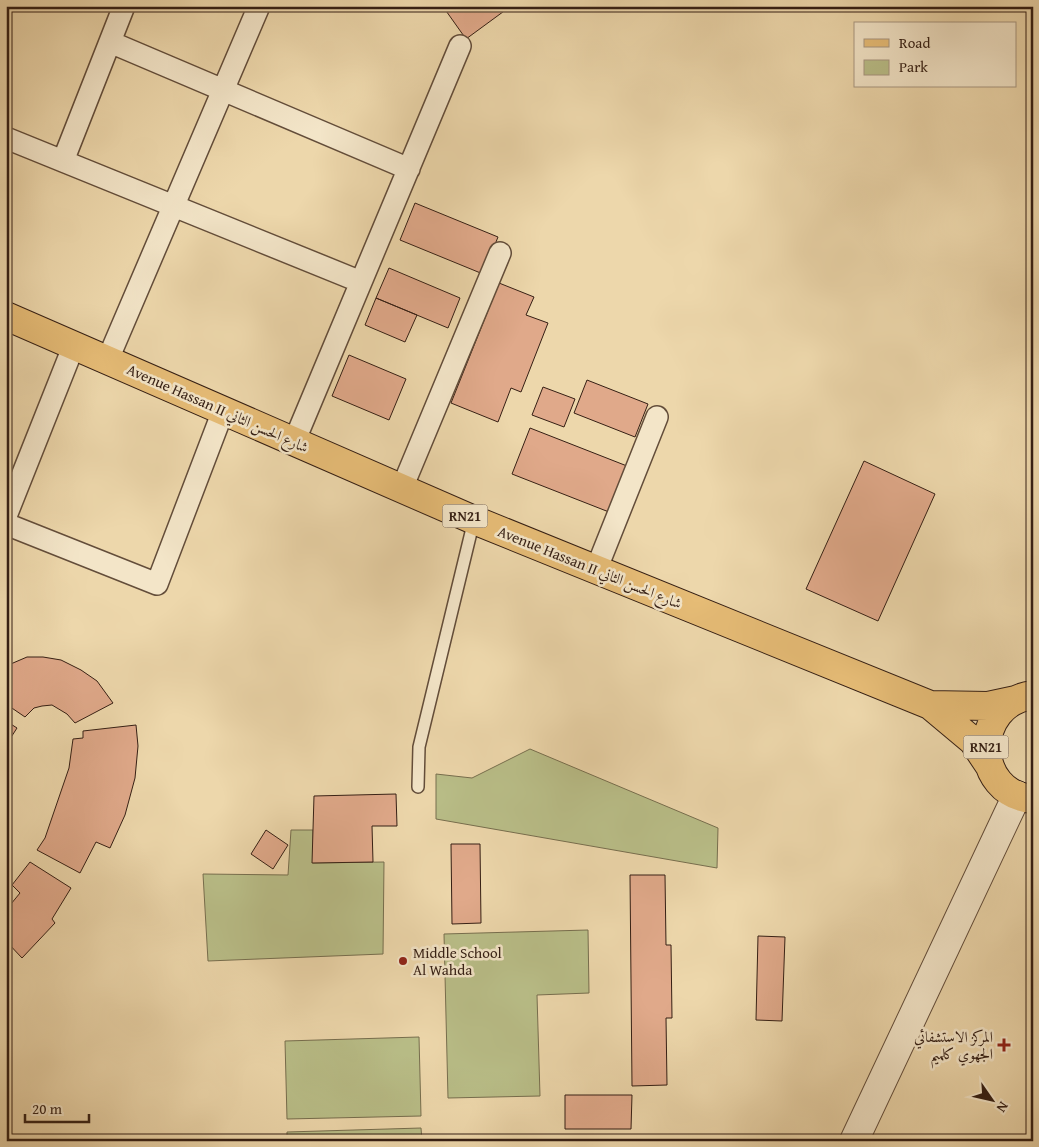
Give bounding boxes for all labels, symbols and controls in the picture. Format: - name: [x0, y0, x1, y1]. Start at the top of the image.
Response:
- legend: [854, 22, 1016, 88]
- text: Road: [899, 32, 930, 53]
- text: Park: [899, 56, 928, 77]
- street label: Avenue Hassan II شارع الحسن الثاني: [123, 358, 312, 460]
- road number: RN21: [442, 504, 488, 528]
- street label: Avenue Hassan II شارع الحسن الثاني: [494, 520, 685, 616]
- road number: RN21: [964, 736, 1008, 759]
- place label: Middle School Al Wahda: [413, 942, 502, 980]
- marker: Middle School Al Wahda: [397, 955, 409, 967]
- place label: المركز الاستشفائي الجهوي كلميم: [914, 1026, 993, 1069]
- marker: المركز الاستشفائي الجهوي كلميم: [997, 1038, 1011, 1052]
- north arrow: [966, 1074, 1016, 1124]
- scale bar: [25, 1092, 89, 1124]
- text: 20 m: [32, 1098, 63, 1119]
- text: N: [992, 1098, 1014, 1117]

